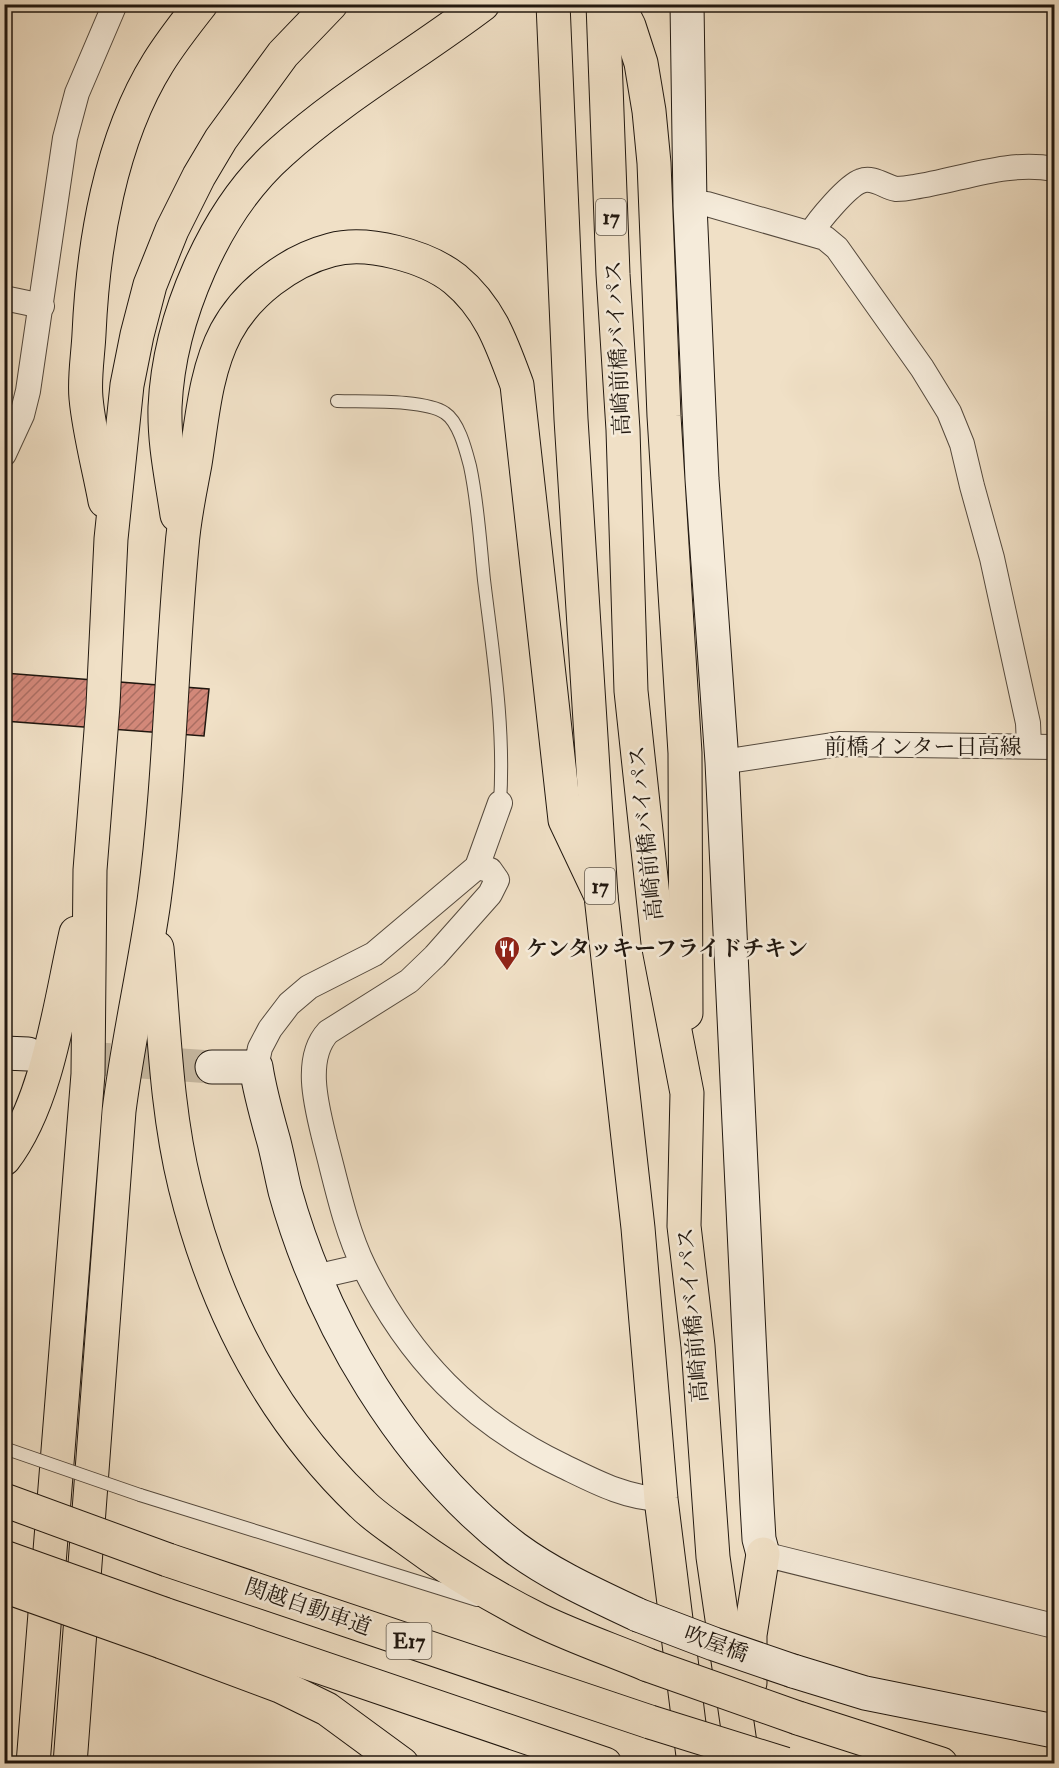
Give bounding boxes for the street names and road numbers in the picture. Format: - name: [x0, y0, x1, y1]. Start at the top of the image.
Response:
- road number: 17: [596, 199, 626, 235]
- street label: 高崎前橋バイパス: [599, 260, 637, 436]
- street label: 前橋インター日高線: [824, 733, 1022, 761]
- street label: 高崎前橋バイパス: [623, 744, 669, 922]
- road number: 17: [585, 868, 615, 904]
- street label: 高崎前橋バイパス: [671, 1226, 715, 1404]
- street label: 関越自動車道: [241, 1572, 375, 1642]
- street label: 吹屋橋: [680, 1620, 752, 1668]
- road number: E17: [386, 1623, 432, 1659]

